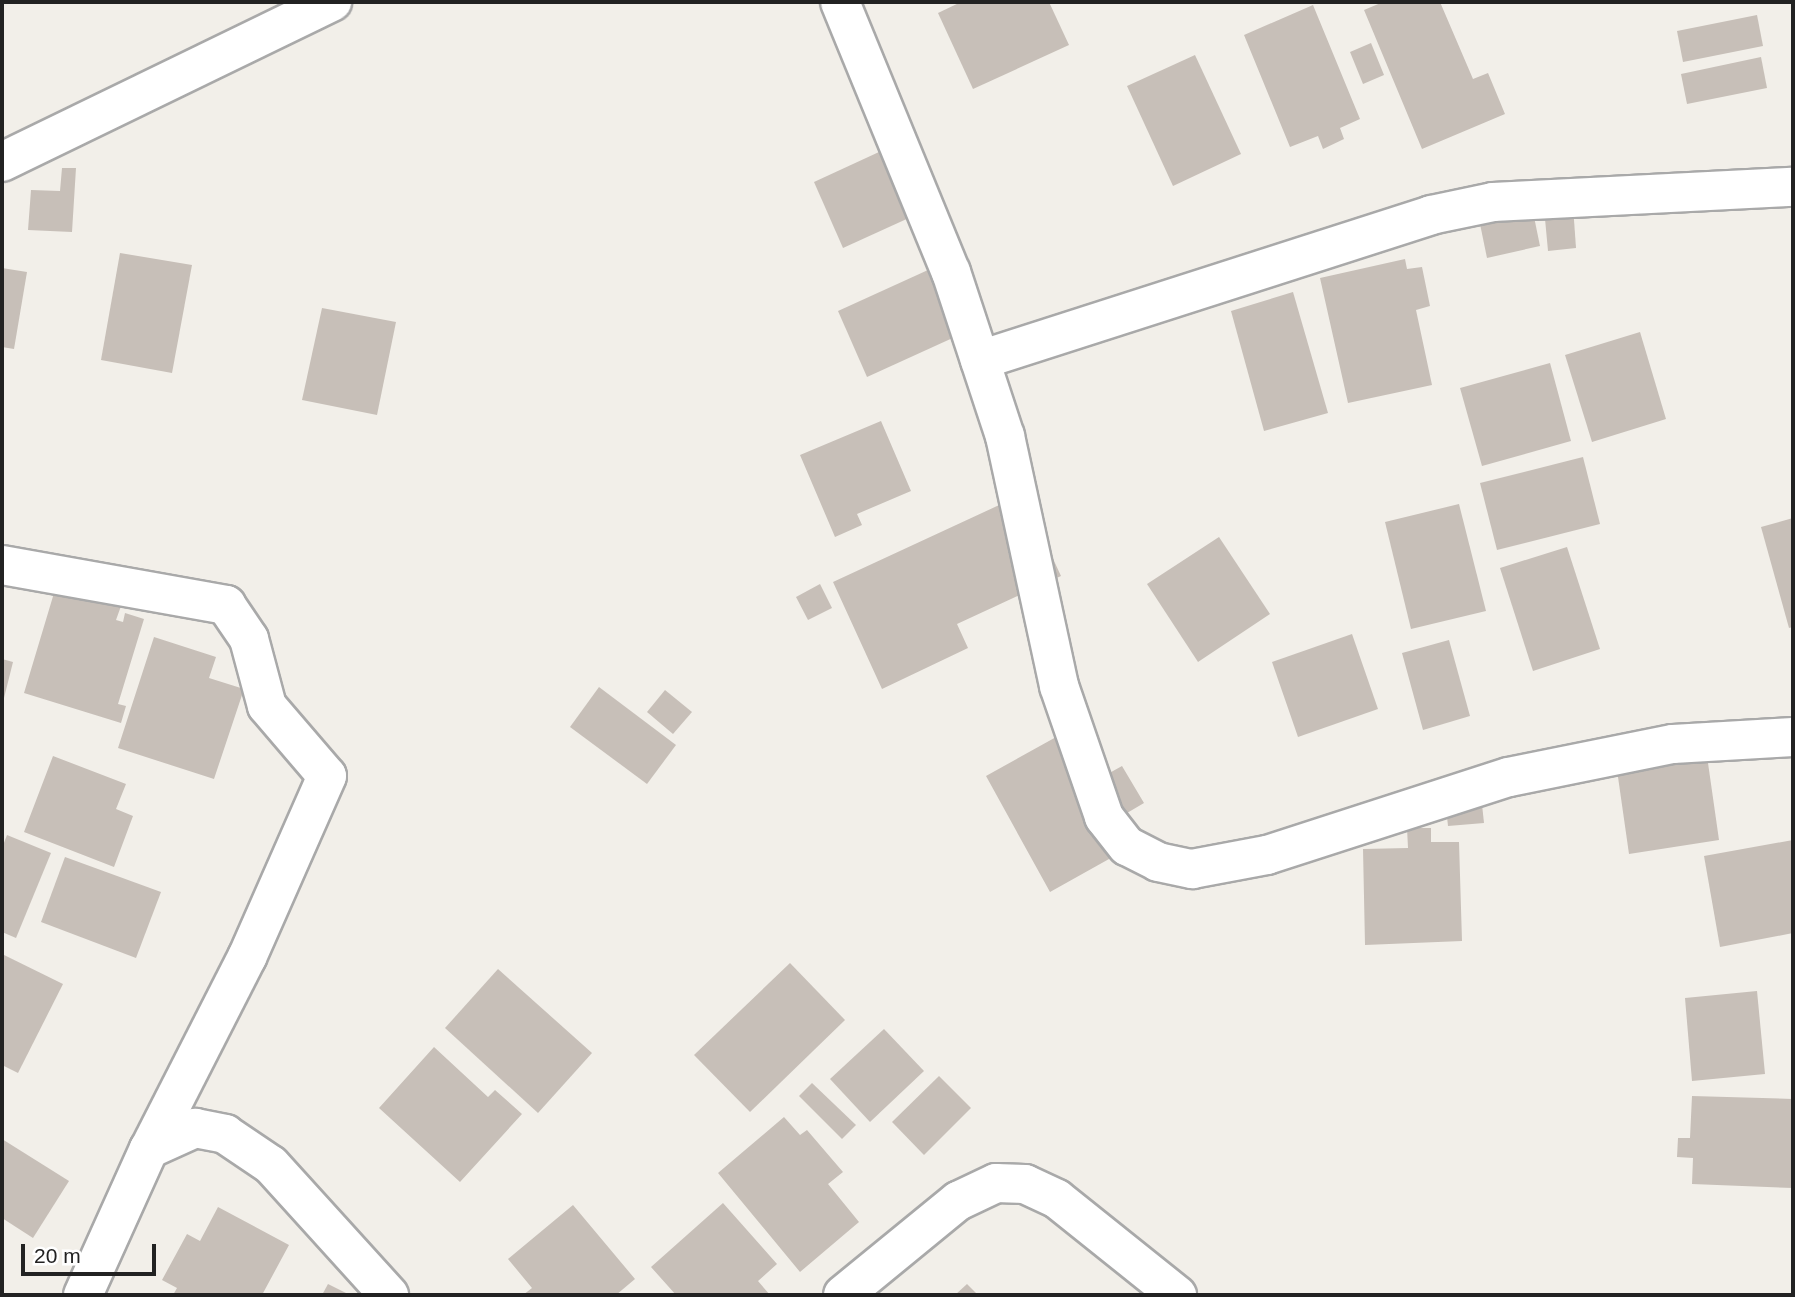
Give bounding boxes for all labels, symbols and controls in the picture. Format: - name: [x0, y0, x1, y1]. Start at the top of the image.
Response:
- scale bar: [24, 1230, 159, 1274]
- text: 20 m: [34, 1244, 81, 1267]

